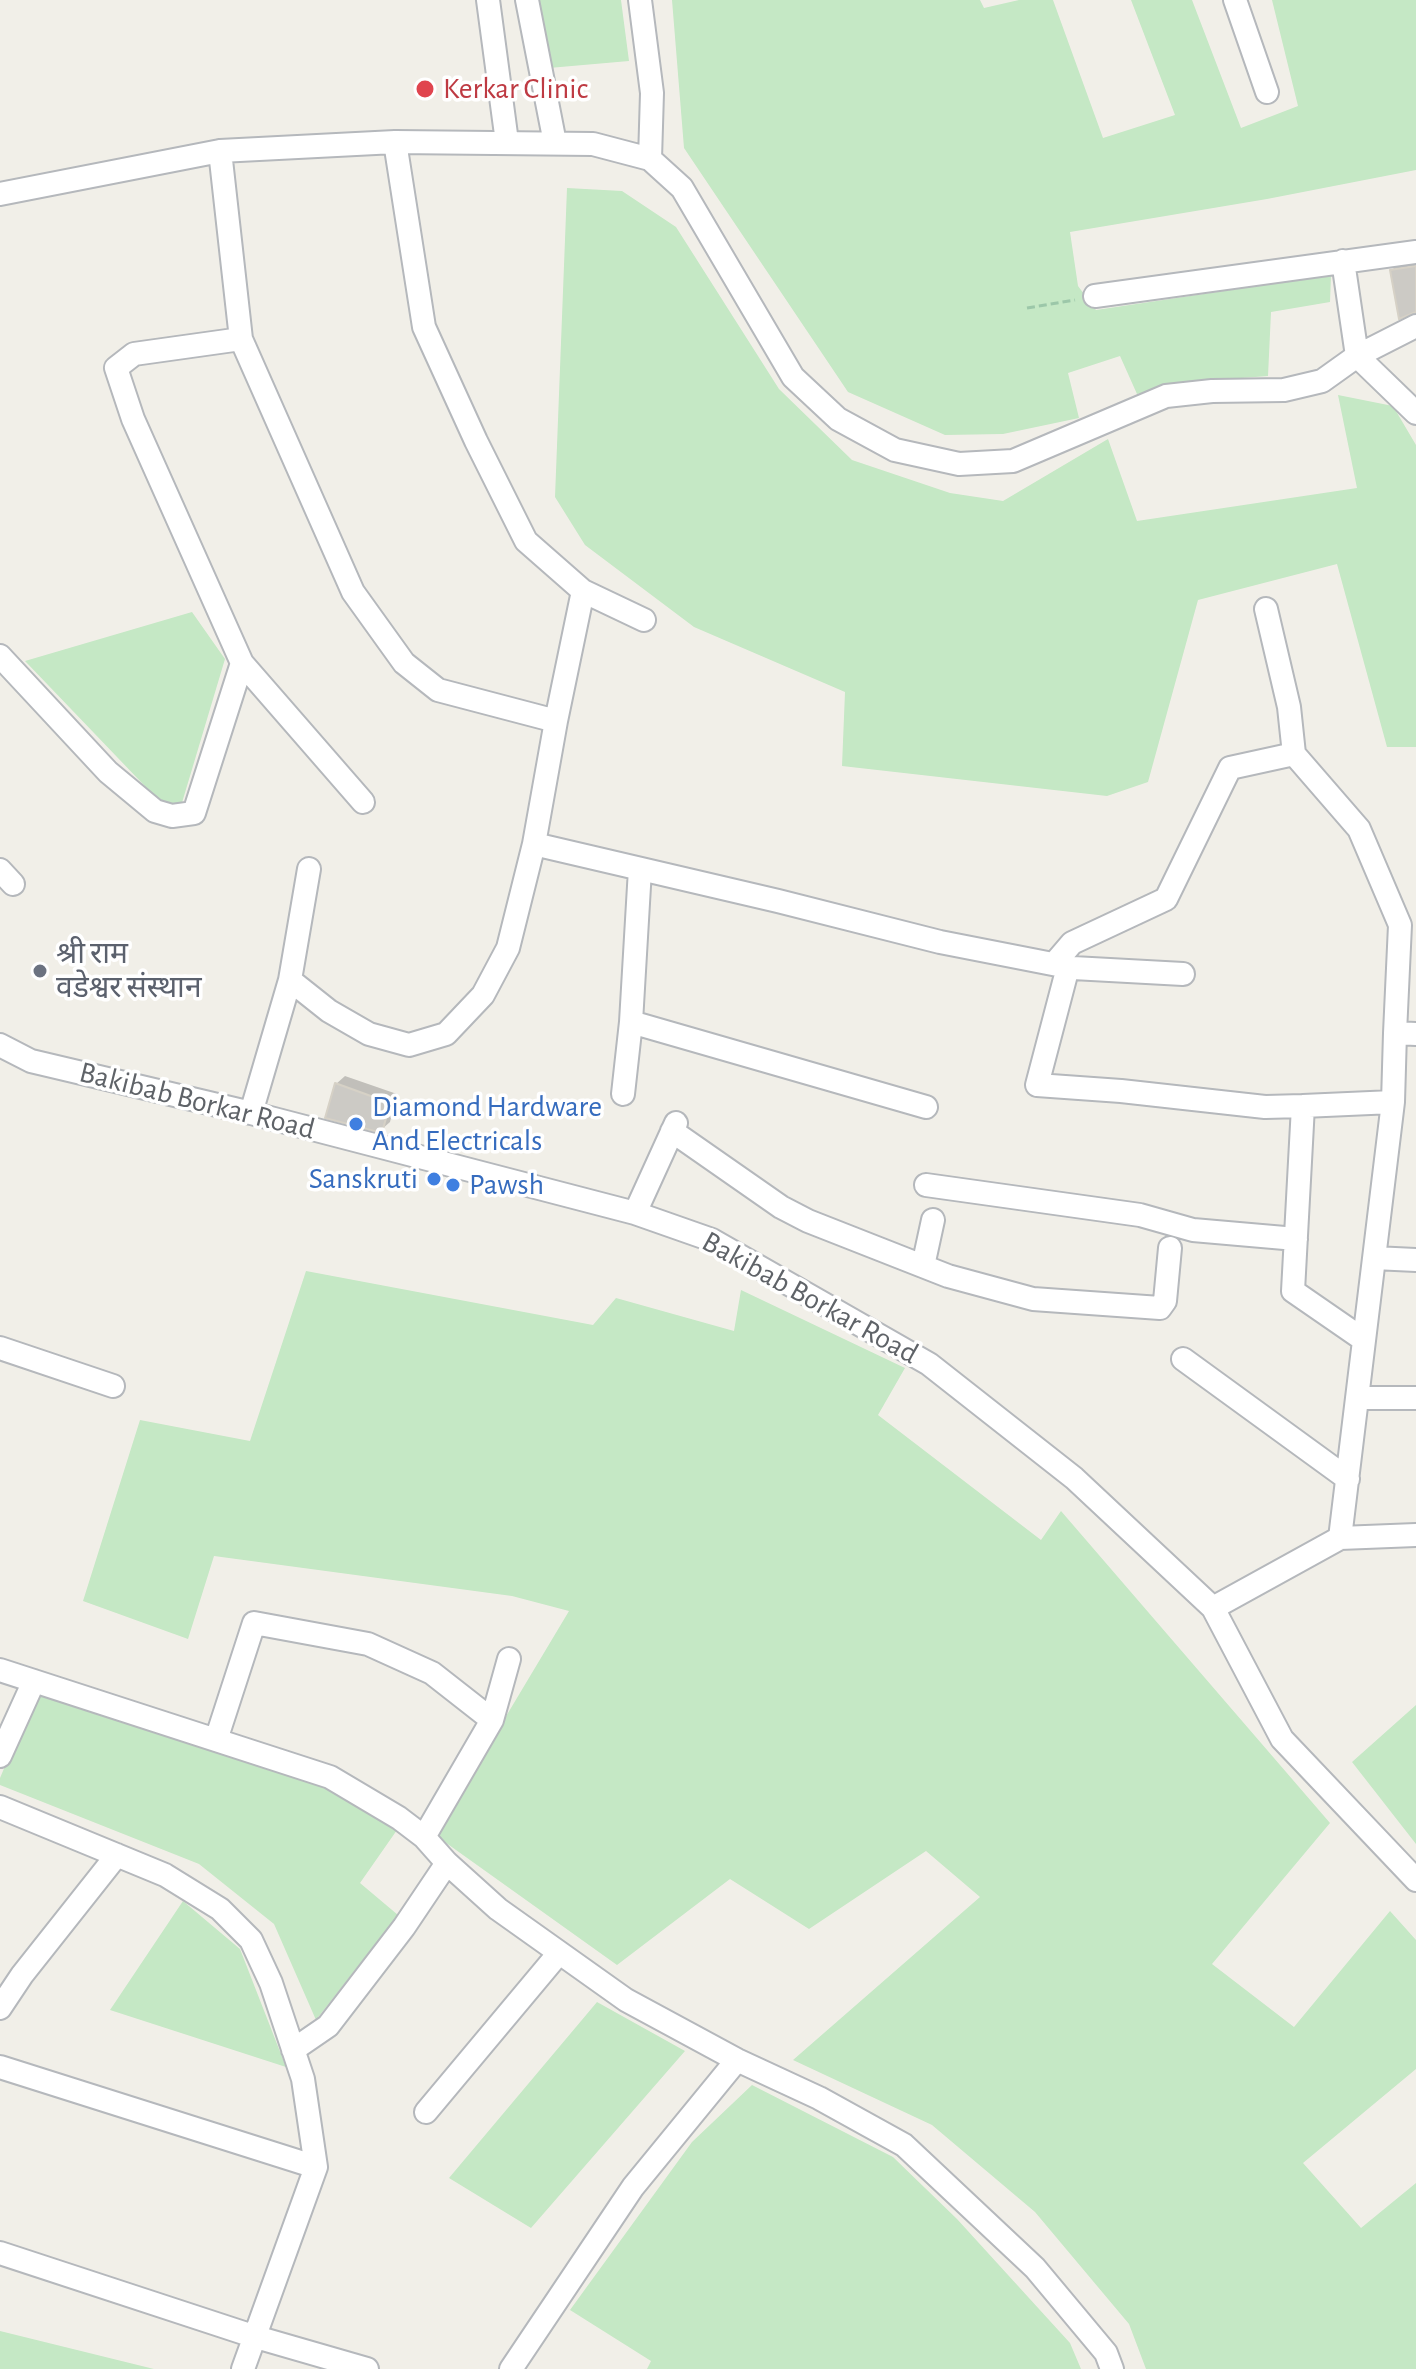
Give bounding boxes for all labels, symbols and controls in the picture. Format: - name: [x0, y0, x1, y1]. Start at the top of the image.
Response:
- place label: Kerkar Clinic: [443, 71, 588, 107]
- marker: Kerkar Clinic: [414, 78, 436, 100]
- place label: श्री राम वडेश्वर संस्थान: [56, 936, 202, 1006]
- marker: श्री राम वडेश्वर संस्थान: [31, 962, 49, 980]
- street label: Bakibab Borkar Road: [75, 1054, 319, 1148]
- place label: Diamond Hardware And Electricals: [372, 1089, 602, 1160]
- marker: Diamond Hardware And Electricals: [347, 1115, 365, 1133]
- place label: Sanskruti: [309, 1161, 418, 1197]
- place label: Pawsh: [469, 1167, 544, 1203]
- marker: Sanskruti: [425, 1170, 443, 1188]
- marker: Pawsh: [444, 1176, 462, 1194]
- street label: Bakibab Borkar Road: [696, 1224, 924, 1372]

